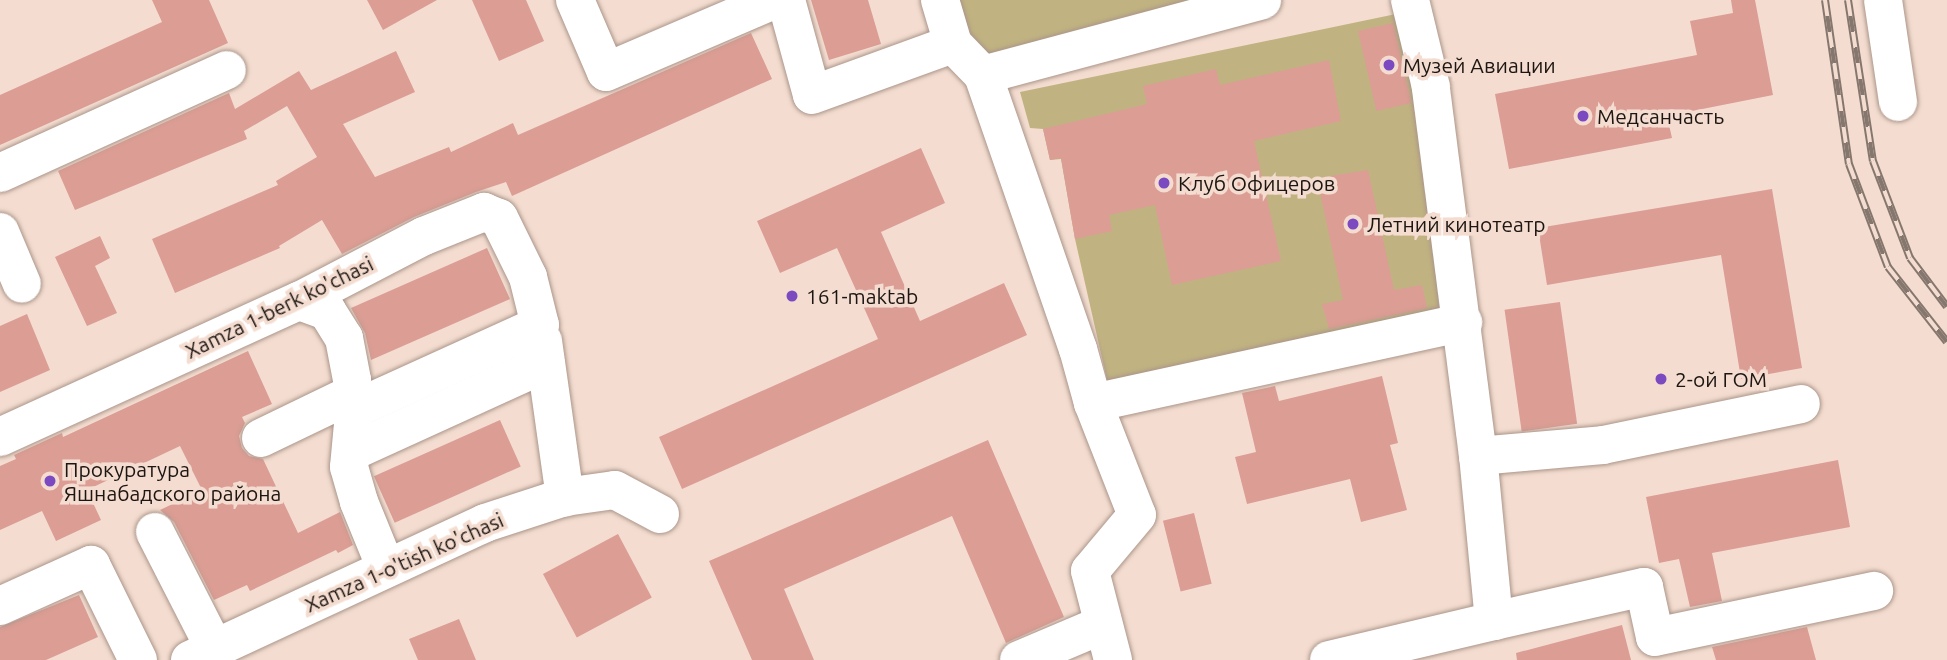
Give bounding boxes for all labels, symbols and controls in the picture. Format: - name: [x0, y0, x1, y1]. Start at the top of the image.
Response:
- place label: Музей Авиации: [1403, 52, 1556, 78]
- marker: Музей Авиации: [1381, 57, 1397, 73]
- place label: Медсанчасть: [1597, 103, 1724, 129]
- marker: Медсанчасть: [1575, 108, 1591, 124]
- place label: Клуб Офицеров: [1178, 170, 1335, 196]
- marker: Клуб Офицеров: [1156, 175, 1172, 191]
- place label: Летний кинотеатр: [1367, 211, 1545, 237]
- marker: Летний кинотеатр: [1345, 216, 1361, 232]
- street label: Xamza 1-berk ko'chasi: [181, 251, 377, 363]
- place label: 161-maktab: [806, 283, 918, 309]
- marker: 161-maktab: [784, 288, 800, 304]
- place label: 2-ой ГОМ: [1675, 366, 1767, 392]
- marker: 2-ой ГОМ: [1653, 371, 1669, 387]
- place label: Прокуратура Яшнабадского района: [64, 456, 281, 506]
- marker: Прокуратура Яшнабадского района: [42, 473, 58, 489]
- street label: Xamza 1-o'tish ko'chasi: [301, 507, 507, 617]

